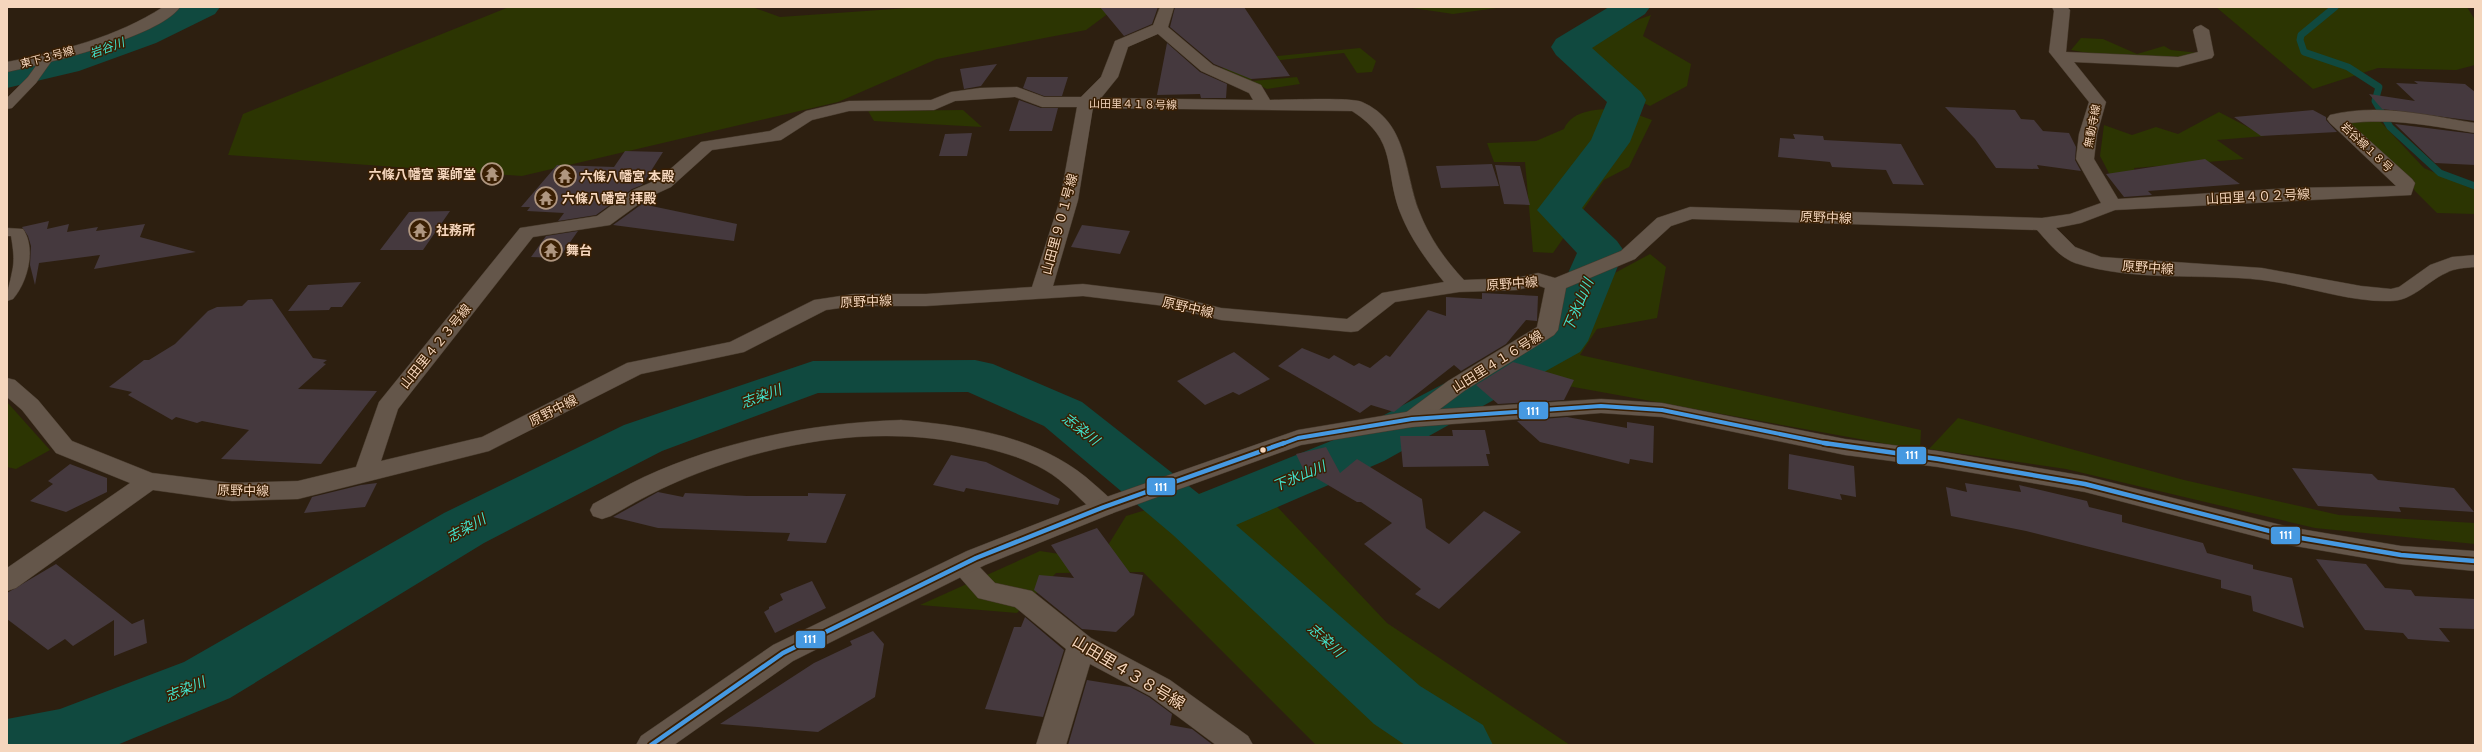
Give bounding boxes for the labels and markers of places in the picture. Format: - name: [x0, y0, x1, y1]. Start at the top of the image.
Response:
- temple icon: 六條八幡宮 薬師堂: [479, 161, 505, 187]
- temple icon: 六條八幡宮 本殿: [552, 163, 578, 189]
- place label: 六條八幡宮 薬師堂: [369, 167, 476, 184]
- place label: 六條八幡宮 本殿: [580, 169, 674, 186]
- temple icon: 六條八幡宮 拝殿: [533, 185, 559, 211]
- place label: 六條八幡宮 拝殿: [562, 191, 656, 208]
- temple icon: 社務所: [407, 217, 433, 243]
- place label: 社務所: [436, 223, 475, 240]
- temple icon: 舞台: [538, 237, 564, 263]
- place label: 舞台: [566, 243, 592, 260]
- unlabelled marker: [1258, 445, 1268, 455]

